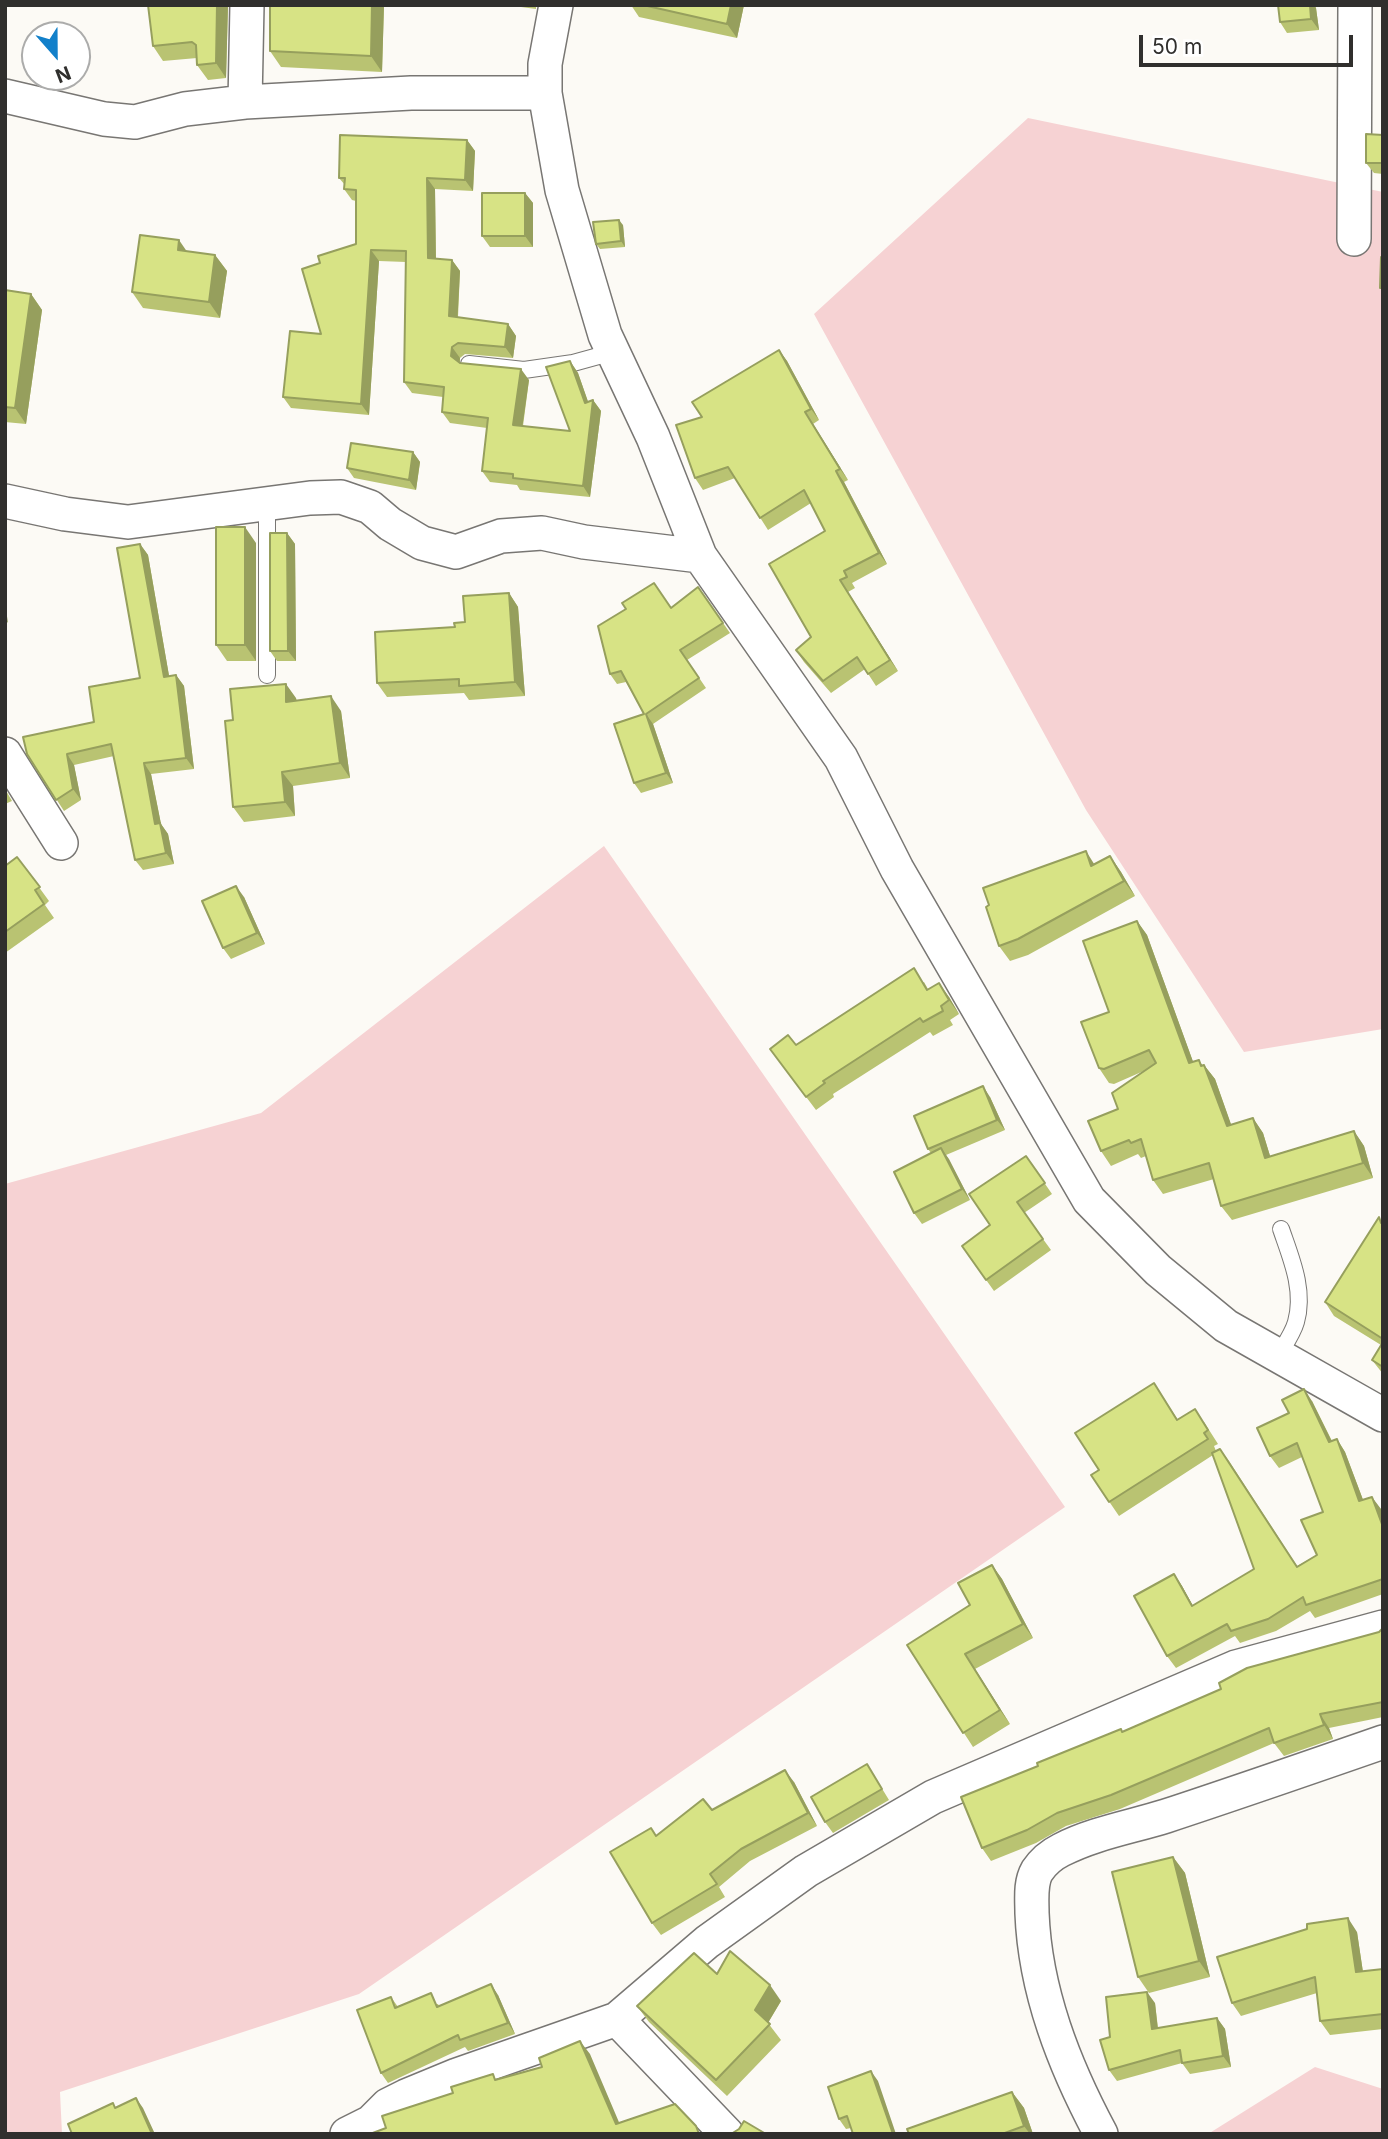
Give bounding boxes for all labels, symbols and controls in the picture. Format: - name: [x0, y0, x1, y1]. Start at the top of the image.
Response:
- north arrow: [21, 21, 91, 91]
- scale bar: [1143, 21, 1356, 65]
- text: 50 m: [1152, 34, 1202, 59]
- text: N: [52, 61, 74, 88]

